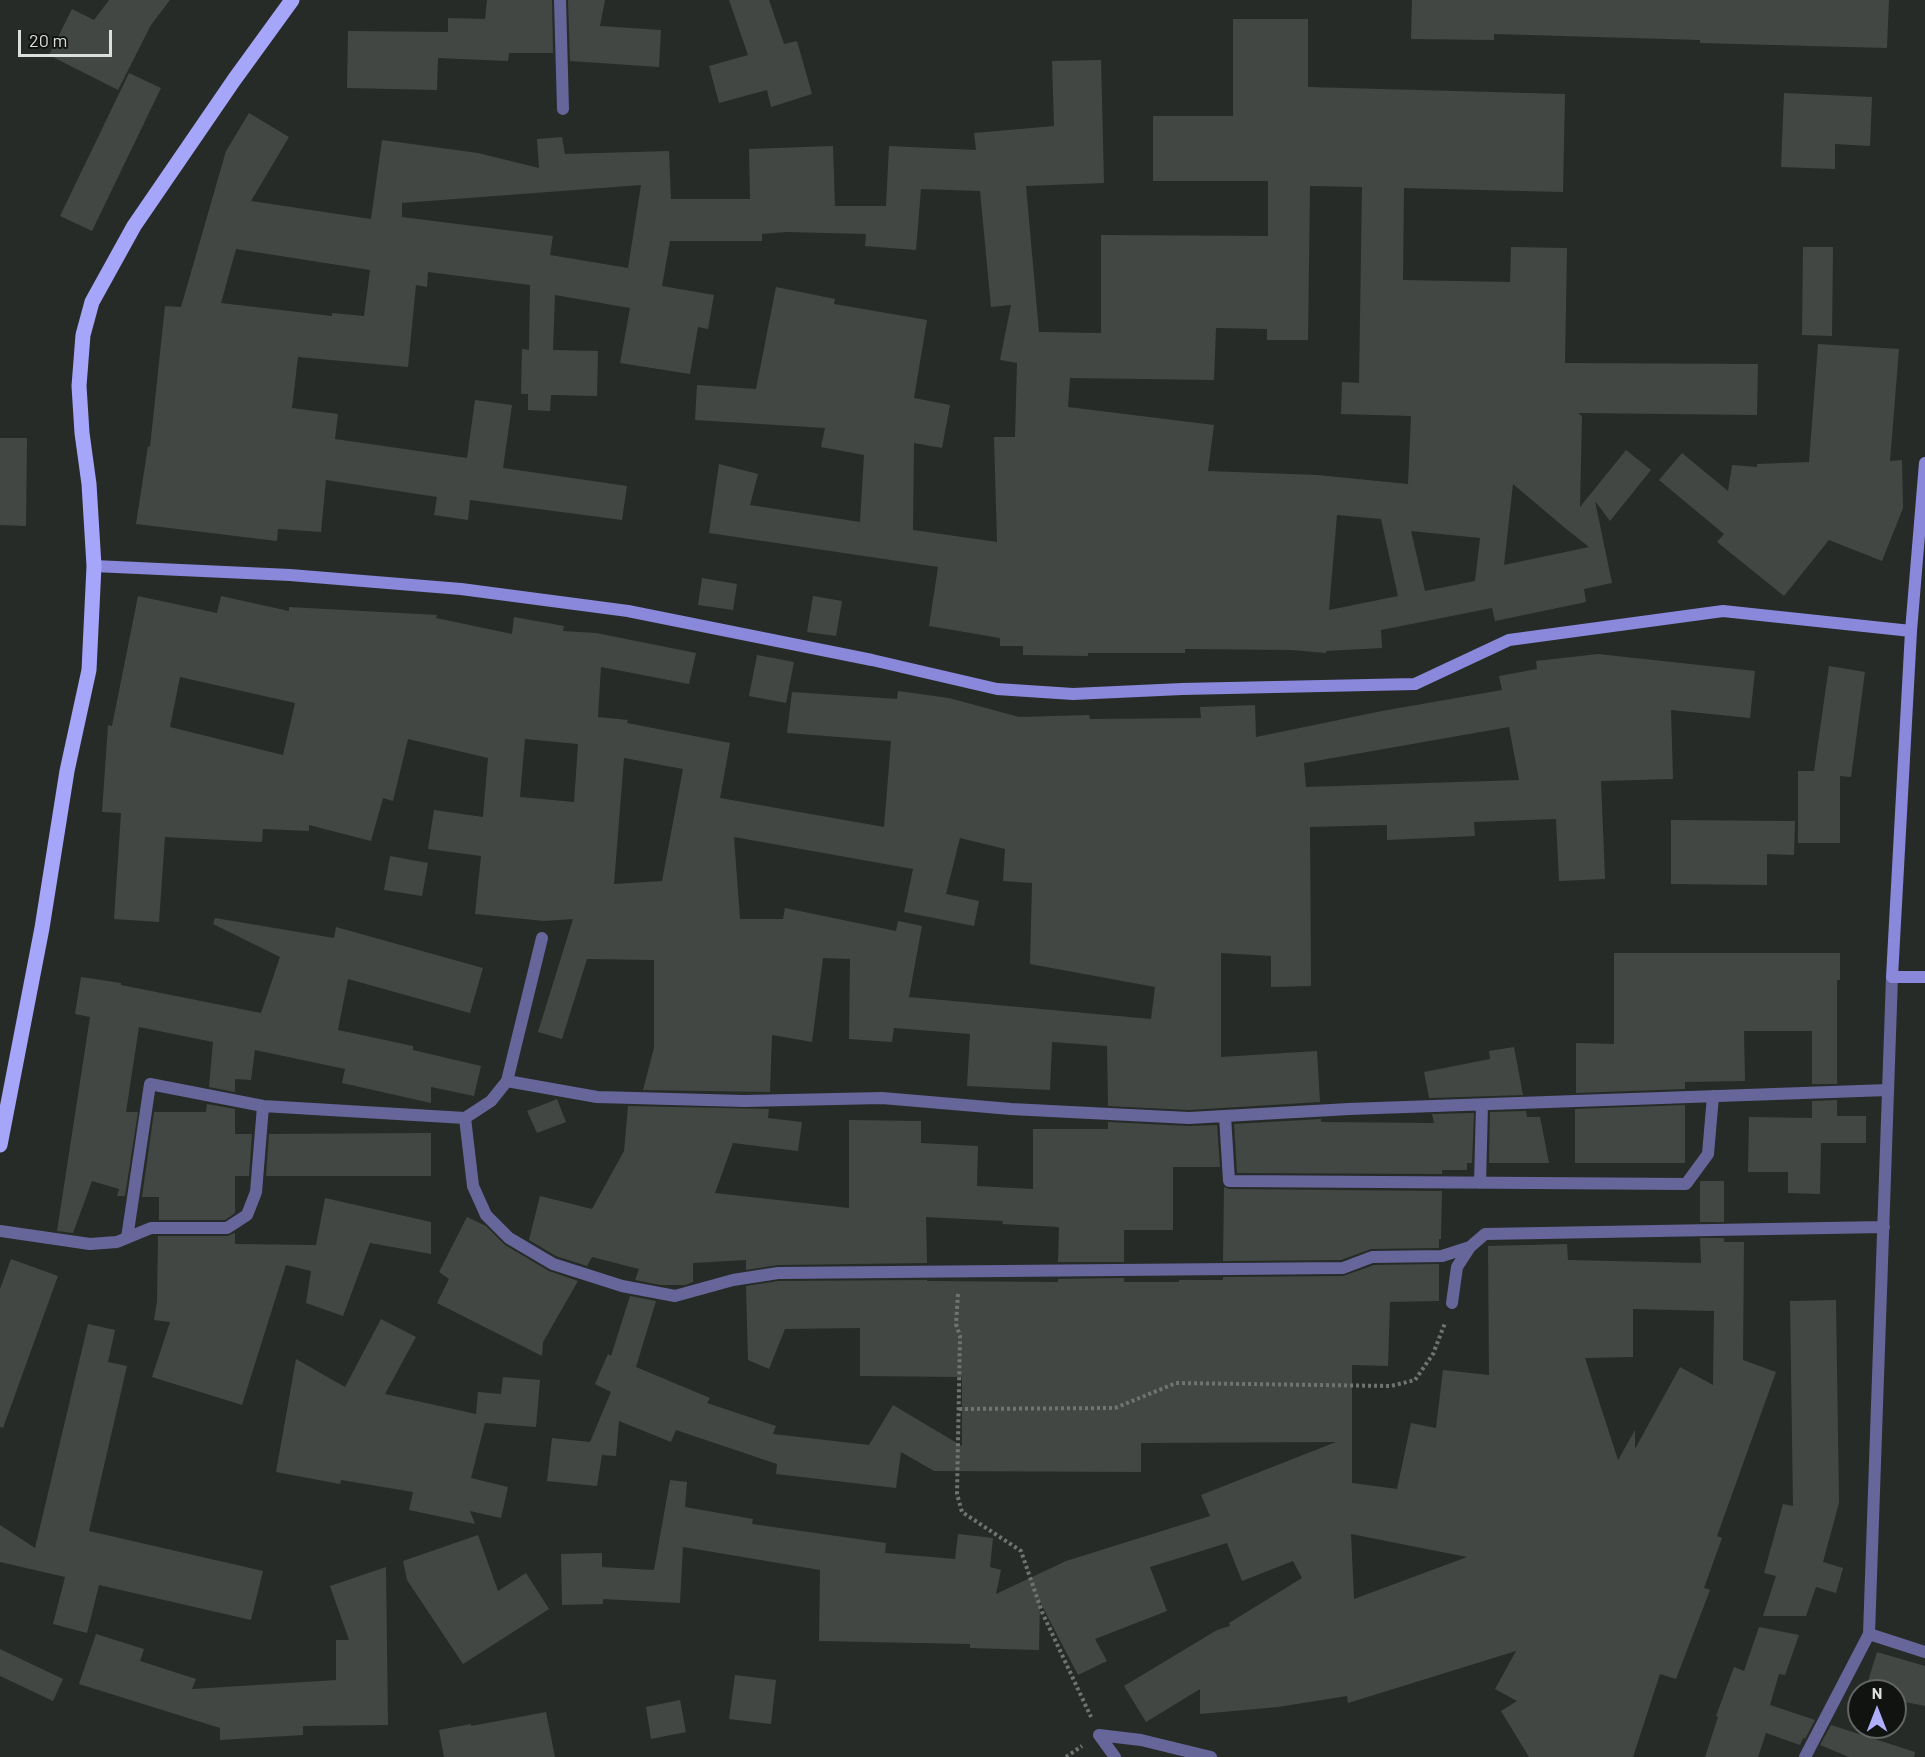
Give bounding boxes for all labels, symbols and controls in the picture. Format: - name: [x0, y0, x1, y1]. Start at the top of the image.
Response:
- scale bar: [21, 18, 116, 56]
- text: 20 m: [29, 29, 67, 51]
- north arrow: [1847, 1679, 1907, 1739]
- text: N: [1872, 1683, 1882, 1702]

